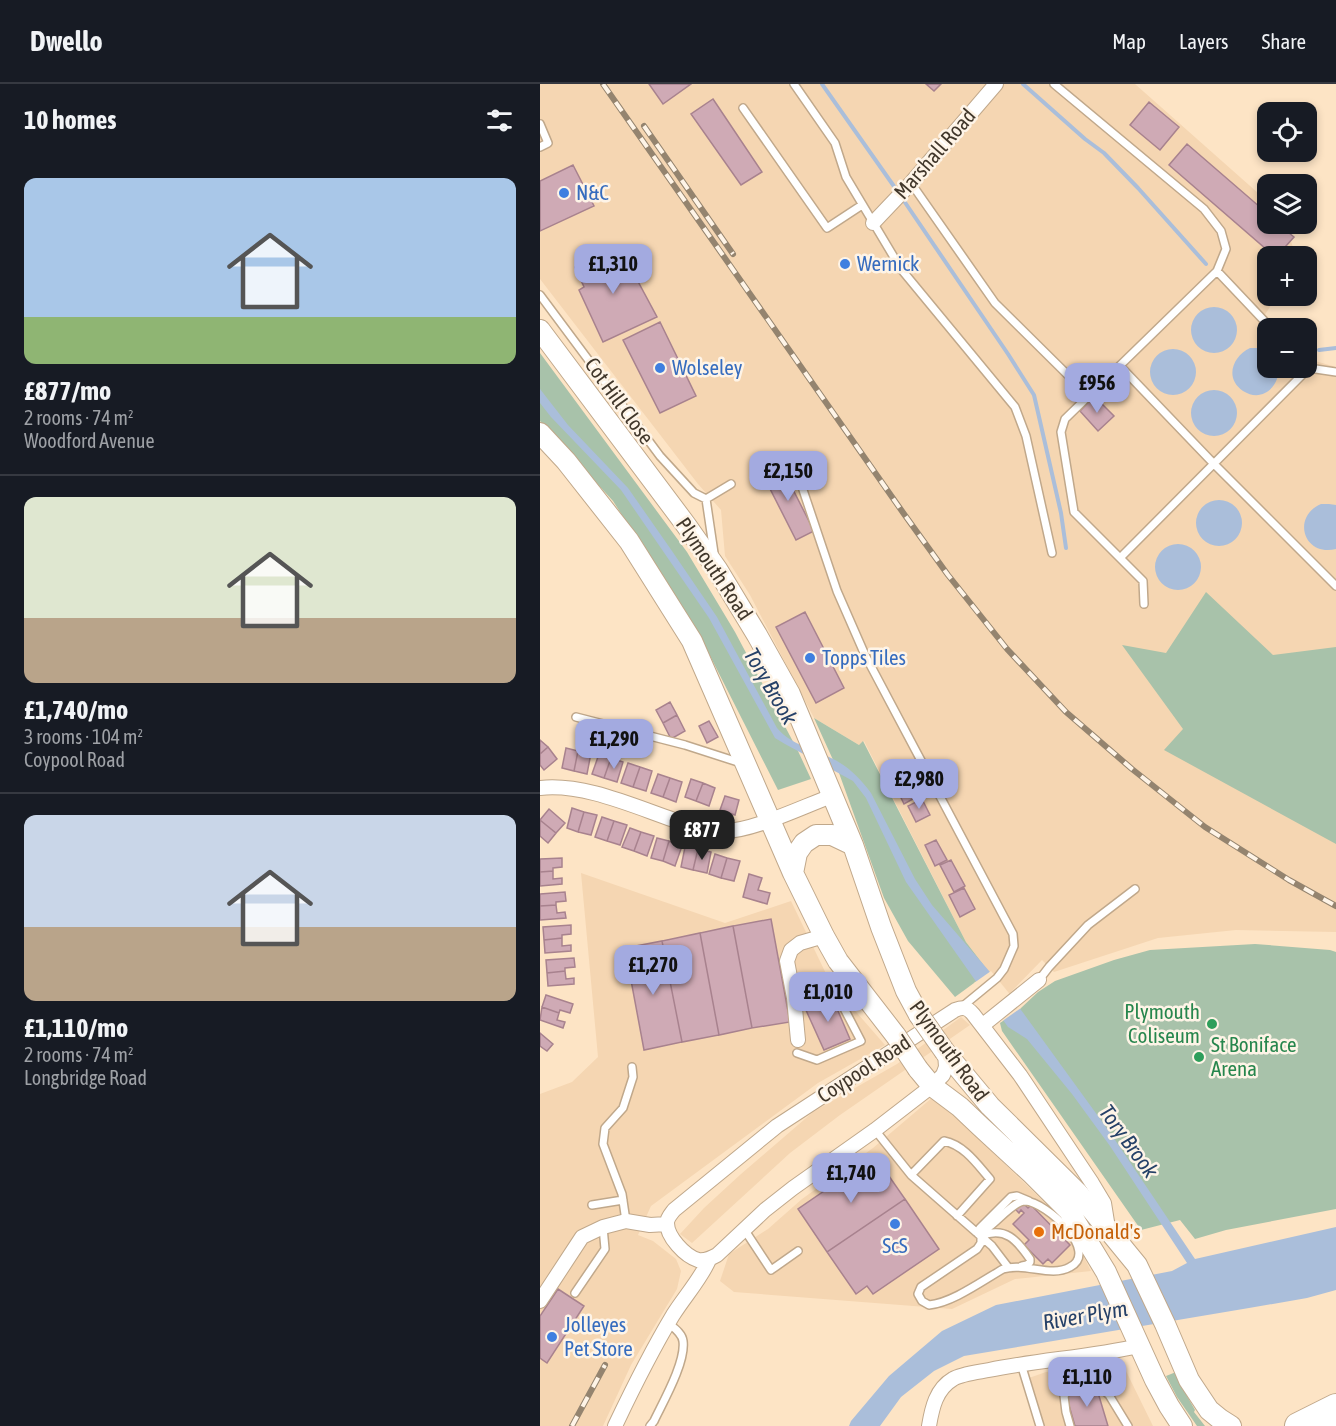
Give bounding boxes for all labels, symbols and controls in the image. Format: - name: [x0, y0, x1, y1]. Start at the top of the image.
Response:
- text: Dwello: [30, 25, 103, 57]
- text: Map: [1112, 29, 1146, 53]
- text: Layers: [1179, 29, 1229, 53]
- text: Share: [1262, 29, 1306, 53]
- map controls: [1257, 102, 1317, 378]
- button: locate: [1257, 102, 1317, 162]
- street label: Marshall Road: [889, 103, 980, 203]
- icon: filters: [483, 104, 516, 137]
- text: 10 homes: [24, 105, 117, 135]
- button: layers: [1257, 174, 1317, 234]
- place label: N&C: [576, 180, 609, 204]
- marker: N&C: [557, 186, 571, 200]
- icon: home: [216, 217, 324, 325]
- pin: £1,310: [564, 244, 662, 295]
- button: +: [1257, 246, 1317, 306]
- place label: Wernick: [857, 251, 919, 275]
- text: £1,310: [588, 252, 638, 275]
- marker: Wernick: [838, 257, 852, 271]
- button: −: [1257, 318, 1317, 378]
- street label: Cot Hill Close: [580, 353, 659, 448]
- place label: Wolseley: [672, 355, 743, 379]
- marker: Wolseley: [653, 361, 667, 375]
- pin: £956: [1061, 363, 1133, 414]
- text: £956: [1079, 371, 1115, 394]
- text: £877/mo: [24, 376, 111, 406]
- text: 2 rooms · 74 m²: [24, 406, 134, 429]
- text: Woodford Avenue: [24, 429, 155, 452]
- pin: £2,150: [739, 451, 837, 502]
- text: £2,150: [763, 459, 813, 482]
- street label: Plymouth Road: [672, 513, 758, 624]
- icon: home: [216, 536, 324, 644]
- water label: Tory Brook: [739, 643, 803, 729]
- place label: Topps Tiles: [822, 645, 906, 669]
- marker: Topps Tiles: [803, 651, 817, 665]
- text: £1,740/mo: [24, 695, 128, 725]
- pin: £1,290: [565, 719, 663, 770]
- text: 3 rooms · 104 m²: [24, 725, 143, 748]
- text: £1,290: [589, 727, 639, 750]
- text: Coypool Road: [24, 748, 125, 771]
- pin: £2,980: [870, 759, 968, 810]
- text: £2,980: [894, 767, 944, 790]
- pin: £877: [666, 810, 738, 861]
- text: £877: [684, 818, 720, 841]
- icon: home: [216, 854, 324, 962]
- pin: £1,270: [604, 945, 702, 996]
- text: £1,270: [628, 953, 678, 976]
- pin: £1,010: [779, 972, 877, 1023]
- text: £1,010: [803, 980, 853, 1003]
- street label: Plymouth Road: [905, 995, 994, 1105]
- place label: Plymouth Coliseum: [1124, 999, 1200, 1047]
- text: £1,110/mo: [24, 1013, 128, 1043]
- marker: Plymouth Coliseum: [1205, 1017, 1219, 1031]
- street label: Coypool Road: [812, 1029, 914, 1107]
- place label: St Boniface Arena: [1211, 1032, 1296, 1080]
- text: 2 rooms · 74 m²: [24, 1043, 134, 1066]
- marker: St Boniface Arena: [1192, 1050, 1206, 1064]
- text: Longbridge Road: [24, 1066, 147, 1089]
- water label: Tory Brook: [1094, 1099, 1164, 1183]
- pin: £1,740: [802, 1153, 900, 1204]
- text: £1,740: [826, 1161, 876, 1184]
- marker: ScS: [888, 1217, 902, 1231]
- place label: McDonald's: [1051, 1219, 1141, 1243]
- marker: McDonald's: [1032, 1225, 1046, 1239]
- place label: ScS: [882, 1233, 908, 1257]
- water label: River Plym: [1041, 1295, 1130, 1335]
- place label: Jolleyes Pet Store: [564, 1312, 633, 1360]
- marker: Jolleyes Pet Store: [545, 1330, 559, 1344]
- pin: £1,110: [1038, 1357, 1136, 1408]
- text: £1,110: [1062, 1365, 1112, 1388]

